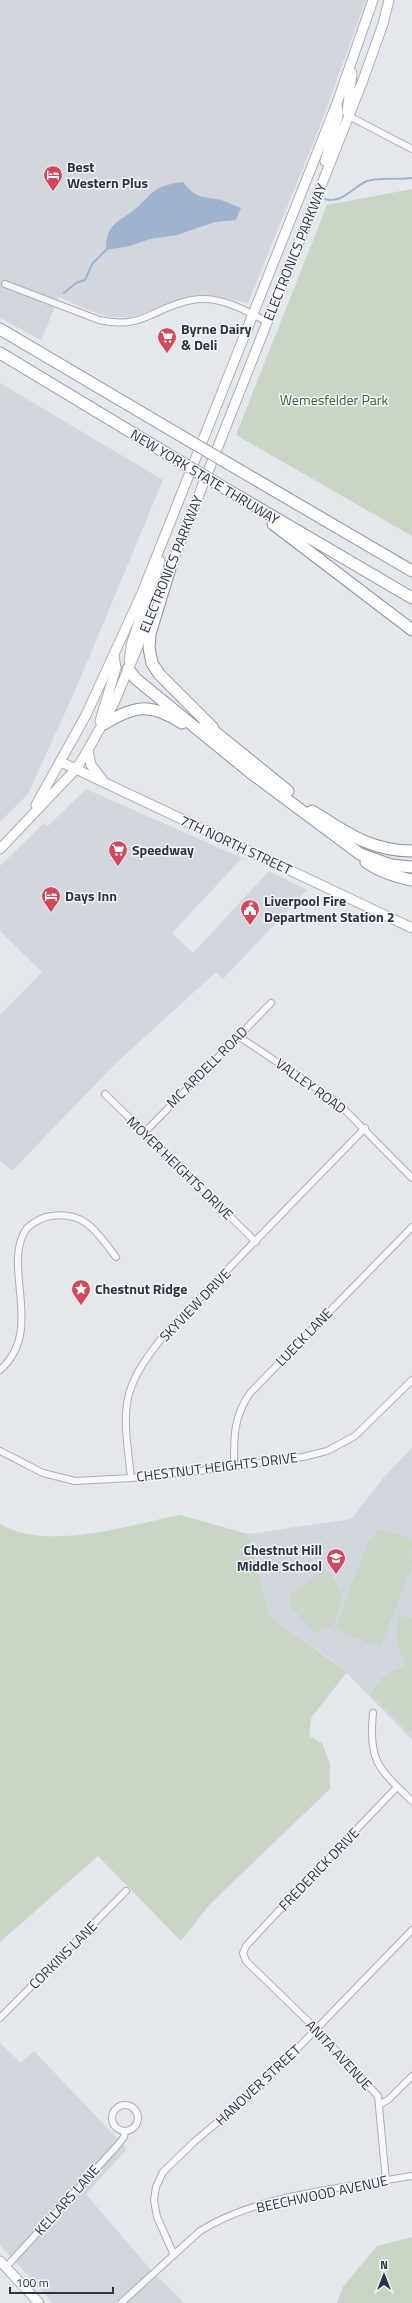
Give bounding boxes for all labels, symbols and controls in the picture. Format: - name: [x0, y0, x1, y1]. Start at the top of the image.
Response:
- place label: Best Western Plus: [67, 156, 149, 193]
- hotel icon: Best Western Plus: [42, 164, 64, 192]
- street label: ELECTRONICS PARKWAY: [257, 180, 332, 324]
- place label: Byrne Dairy & Deli: [181, 318, 252, 355]
- supermarket icon: Byrne Dairy & Deli: [156, 326, 178, 354]
- park label: Wemesfelder Park: [280, 389, 389, 410]
- street label: NEW YORK STATE THRUWAY: [127, 424, 284, 530]
- street label: ELECTRONICS PARKWAY: [133, 492, 208, 636]
- street label: 7TH NORTH STREET: [177, 809, 296, 880]
- supermarket icon: Speedway: [107, 839, 129, 867]
- place label: Speedway: [132, 839, 194, 860]
- hotel icon: Days Inn: [40, 885, 62, 913]
- place label: Days Inn: [65, 885, 117, 906]
- place label: Liverpool Fire Department Station 2: [264, 890, 395, 927]
- public building icon: Liverpool Fire Department Station 2: [239, 898, 261, 926]
- street label: MC ARDELL ROAD: [161, 1021, 252, 1112]
- street label: VALLEY ROAD: [272, 1053, 351, 1118]
- street label: MOYER HEIGHTS DRIVE: [122, 1111, 239, 1224]
- street label: SKYVIEW DRIVE: [154, 1263, 235, 1346]
- place icon: Chestnut Ridge: [70, 1278, 92, 1306]
- place label: Chestnut Ridge: [95, 1278, 187, 1299]
- street label: LUECK LANE: [270, 1303, 337, 1371]
- street label: CHESTNUT HEIGHTS DRIVE: [135, 1446, 299, 1487]
- place label: Chestnut Hill Middle School: [237, 1539, 322, 1576]
- school or university icon: Chestnut Hill Middle School: [325, 1547, 347, 1575]
- street label: FREDERICK DRIVE: [273, 1822, 364, 1915]
- street label: CORKINS LANE: [24, 1916, 102, 1994]
- street label: ANITA AVENUE: [301, 2015, 378, 2095]
- street label: HANOVER STREET: [210, 2039, 306, 2130]
- street label: KELLARS LANE: [29, 2159, 104, 2240]
- street label: BEECHWOOD AVENUE: [254, 2169, 390, 2218]
- north arrow: [364, 2255, 404, 2295]
- text: N: [380, 2257, 388, 2273]
- scale bar: [10, 2269, 113, 2295]
- text: 100 m: [16, 2273, 49, 2292]

